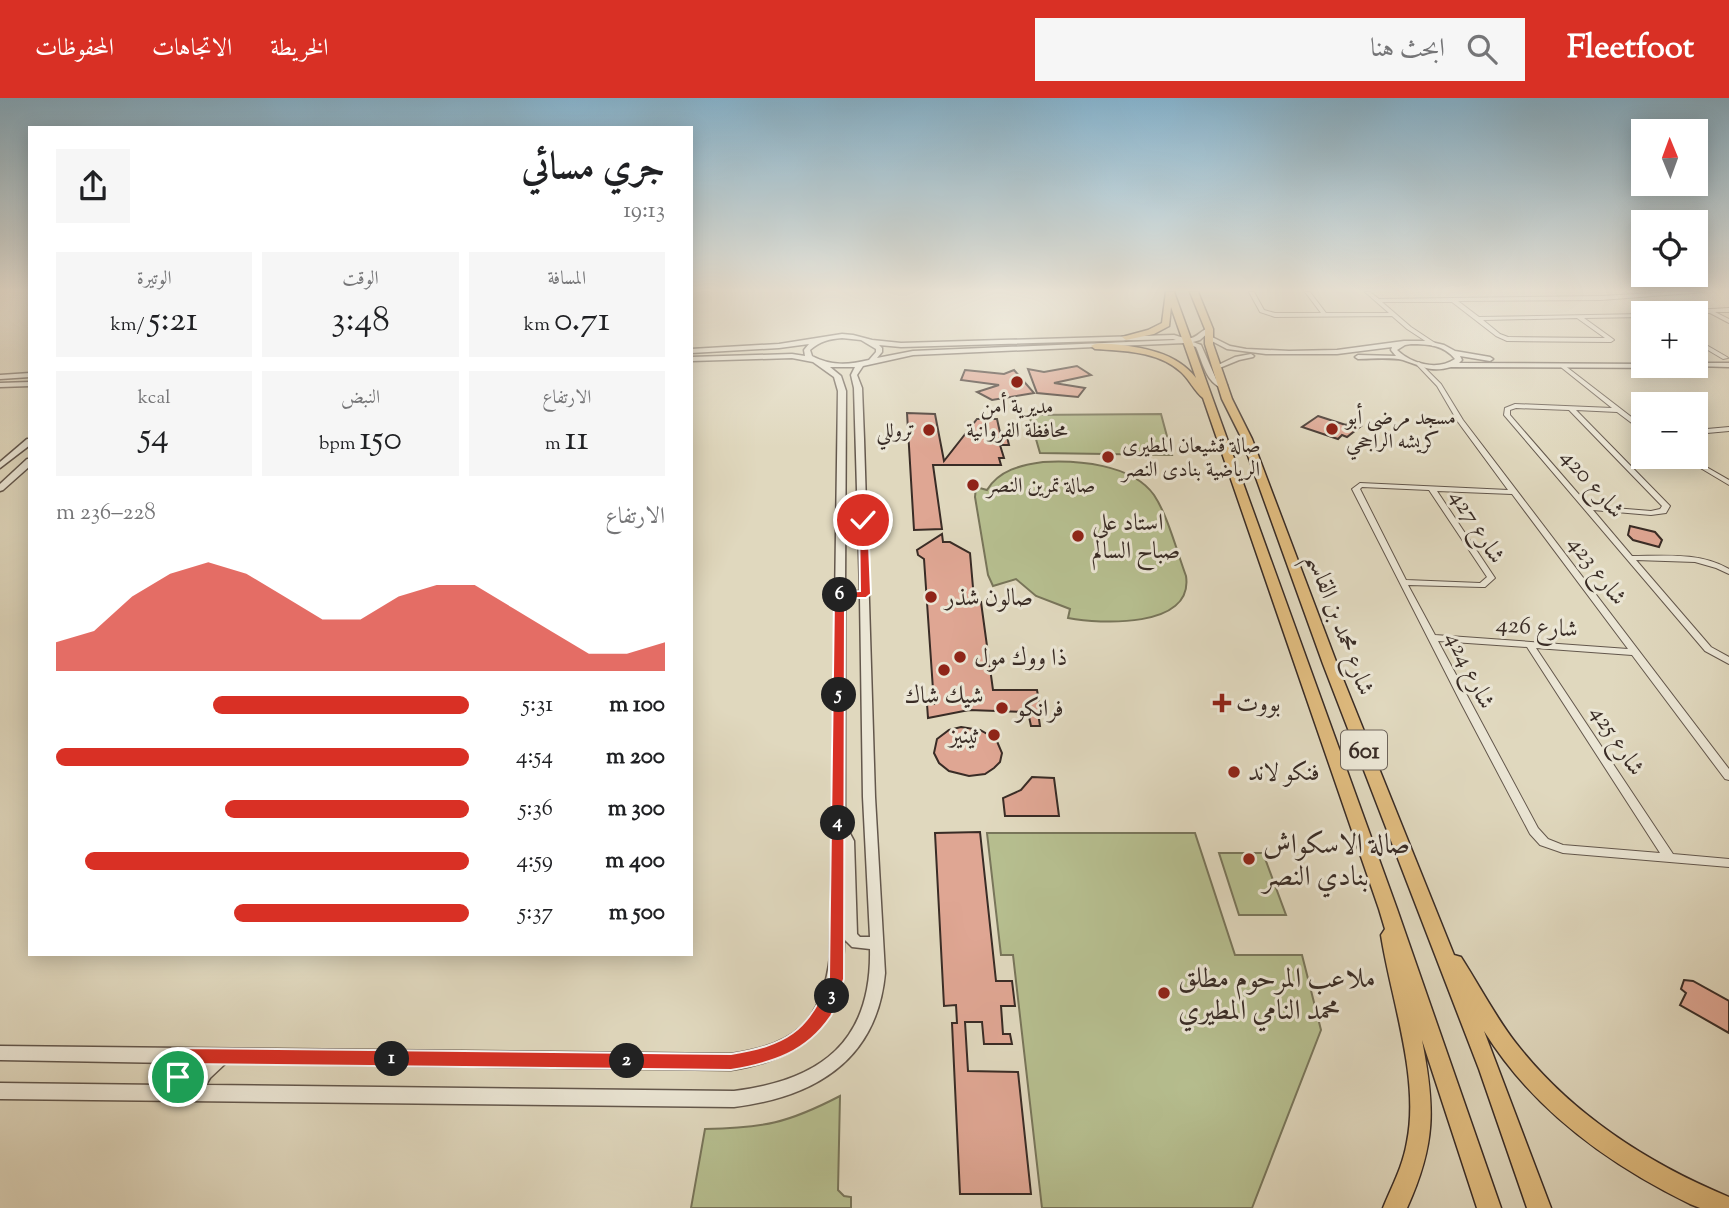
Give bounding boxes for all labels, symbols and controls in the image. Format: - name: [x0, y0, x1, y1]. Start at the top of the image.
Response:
- search box: [1035, 18, 1525, 81]
- text: Fleetfoot: [1567, 25, 1694, 73]
- icon: search: [1463, 30, 1501, 68]
- text: ابحث هنا: [1370, 31, 1445, 68]
- text: المحفوظات: [35, 32, 114, 66]
- text: الاتجاهات: [152, 32, 232, 66]
- text: الخريطة: [270, 32, 329, 66]
- north arrow: [1631, 119, 1708, 196]
- map controls: [1631, 119, 1708, 469]
- text: جري مسائي: [522, 142, 665, 196]
- button: share: [56, 149, 130, 223]
- text: 19:13: [623, 195, 665, 228]
- button: locate: [1631, 210, 1708, 287]
- text: الوتيرة: [137, 266, 172, 293]
- text: الوقت: [342, 266, 379, 293]
- text: المسافة: [547, 266, 586, 293]
- text: 5:21: [149, 296, 198, 347]
- text: 3:48: [331, 296, 390, 347]
- text: 0.71: [554, 296, 610, 347]
- button: +: [1631, 301, 1708, 378]
- text: /km: [110, 312, 149, 339]
- text: km: [524, 312, 554, 339]
- marker: مديرية أمن محافظة الفروانية: [1009, 374, 1025, 390]
- text: kcal: [138, 385, 171, 412]
- text: النبض: [341, 385, 380, 412]
- text: الارتفاع: [542, 385, 591, 412]
- place label: مديرية أمن محافظة الفروانية: [966, 391, 1068, 447]
- button: −: [1631, 392, 1708, 469]
- place label: مسجد مرضي أبو كريشه الراجحي: [1344, 402, 1456, 461]
- text: 54: [139, 412, 169, 463]
- text: 150: [360, 415, 402, 466]
- text: 11: [565, 415, 589, 466]
- place label: تروللي: [876, 417, 915, 450]
- marker: مسجد مرضي أبو كريشه الراجحي: [1324, 421, 1340, 437]
- marker: تروللي: [921, 422, 937, 438]
- text: bpm: [319, 431, 360, 458]
- text: m: [545, 431, 565, 458]
- place label: صالة قشيعان المطيرى الرياضية بنادى النصر: [1120, 432, 1261, 486]
- street label: شارع 420: [1551, 442, 1631, 527]
- marker: صالة قشيعان المطيرى الرياضية بنادى النصر: [1100, 449, 1116, 465]
- place label: صالة تمرين النصر: [985, 472, 1096, 502]
- marker: صالة تمرين النصر: [965, 477, 981, 493]
- street label: شارع 427: [1439, 483, 1512, 571]
- pin: [833, 490, 893, 550]
- text: 228–236 m: [56, 497, 156, 530]
- text: الارتفاع: [605, 501, 665, 534]
- icon: check: [844, 501, 882, 539]
- place label: استاد علي صباح السالم: [1092, 507, 1180, 571]
- marker: استاد علي صباح السالم: [1070, 528, 1086, 544]
- street label: شارع 423: [1558, 529, 1634, 614]
- street label: شارع محمد بن القاسم: [1292, 549, 1382, 702]
- pin: 6: [822, 578, 858, 612]
- text: 6: [835, 581, 844, 608]
- place label: صالون شذر: [943, 582, 1033, 616]
- marker: صالون شذر: [923, 589, 939, 605]
- street label: شارع 426: [1495, 608, 1579, 649]
- street label: شارع 424: [1435, 626, 1503, 716]
- place label: ذا ووك مول: [974, 642, 1067, 676]
- marker: ذا ووك مول: [952, 649, 968, 665]
- marker: شيك شاك: [936, 662, 952, 678]
- pin: 5: [822, 678, 856, 712]
- place label: شيك شاك: [904, 680, 984, 714]
- text: 5: [835, 681, 842, 708]
- place label: بووت: [1236, 688, 1281, 722]
- text: 5:31: [522, 689, 553, 722]
- text: 100 m: [609, 689, 665, 722]
- place label: فرانكو: [1014, 693, 1063, 727]
- marker: بووت: [1214, 695, 1230, 711]
- street label: شارع 425: [1580, 699, 1652, 784]
- marker: فرانكو: [994, 700, 1010, 716]
- place label: ثينيز: [946, 720, 980, 754]
- marker: ثينيز: [986, 727, 1002, 743]
- road number: 601: [1341, 730, 1387, 770]
- text: 4:54: [516, 741, 553, 774]
- text: 200 m: [606, 741, 665, 774]
- place label: فنكو لاند: [1248, 757, 1319, 791]
- marker: فنكو لاند: [1226, 764, 1242, 780]
- text: 5:36: [519, 793, 553, 826]
- text: 300 m: [608, 793, 665, 826]
- pin: 4: [820, 806, 856, 840]
- text: 4: [833, 809, 842, 836]
- place label: صالة الاسكواش بنادي النصر: [1260, 826, 1410, 898]
- text: 4:59: [516, 845, 553, 878]
- text: 400 m: [605, 845, 665, 878]
- marker: صالة الاسكواش بنادي النصر: [1241, 851, 1257, 867]
- text: 5:37: [518, 897, 553, 930]
- text: 500 m: [609, 897, 665, 930]
- place label: ملاعب المرحوم مطلق محمد النامي المطيري: [1178, 960, 1376, 1032]
- pin: 3: [814, 978, 850, 1014]
- text: 3: [828, 982, 835, 1009]
- marker: ملاعب المرحوم مطلق محمد النامي المطيري: [1156, 985, 1172, 1001]
- pin: 1: [374, 1042, 410, 1076]
- pin: 2: [610, 1044, 644, 1079]
- text: 1: [388, 1045, 395, 1072]
- pin: [148, 1047, 208, 1107]
- text: 2: [622, 1047, 631, 1074]
- icon: arrive: [159, 1058, 197, 1096]

